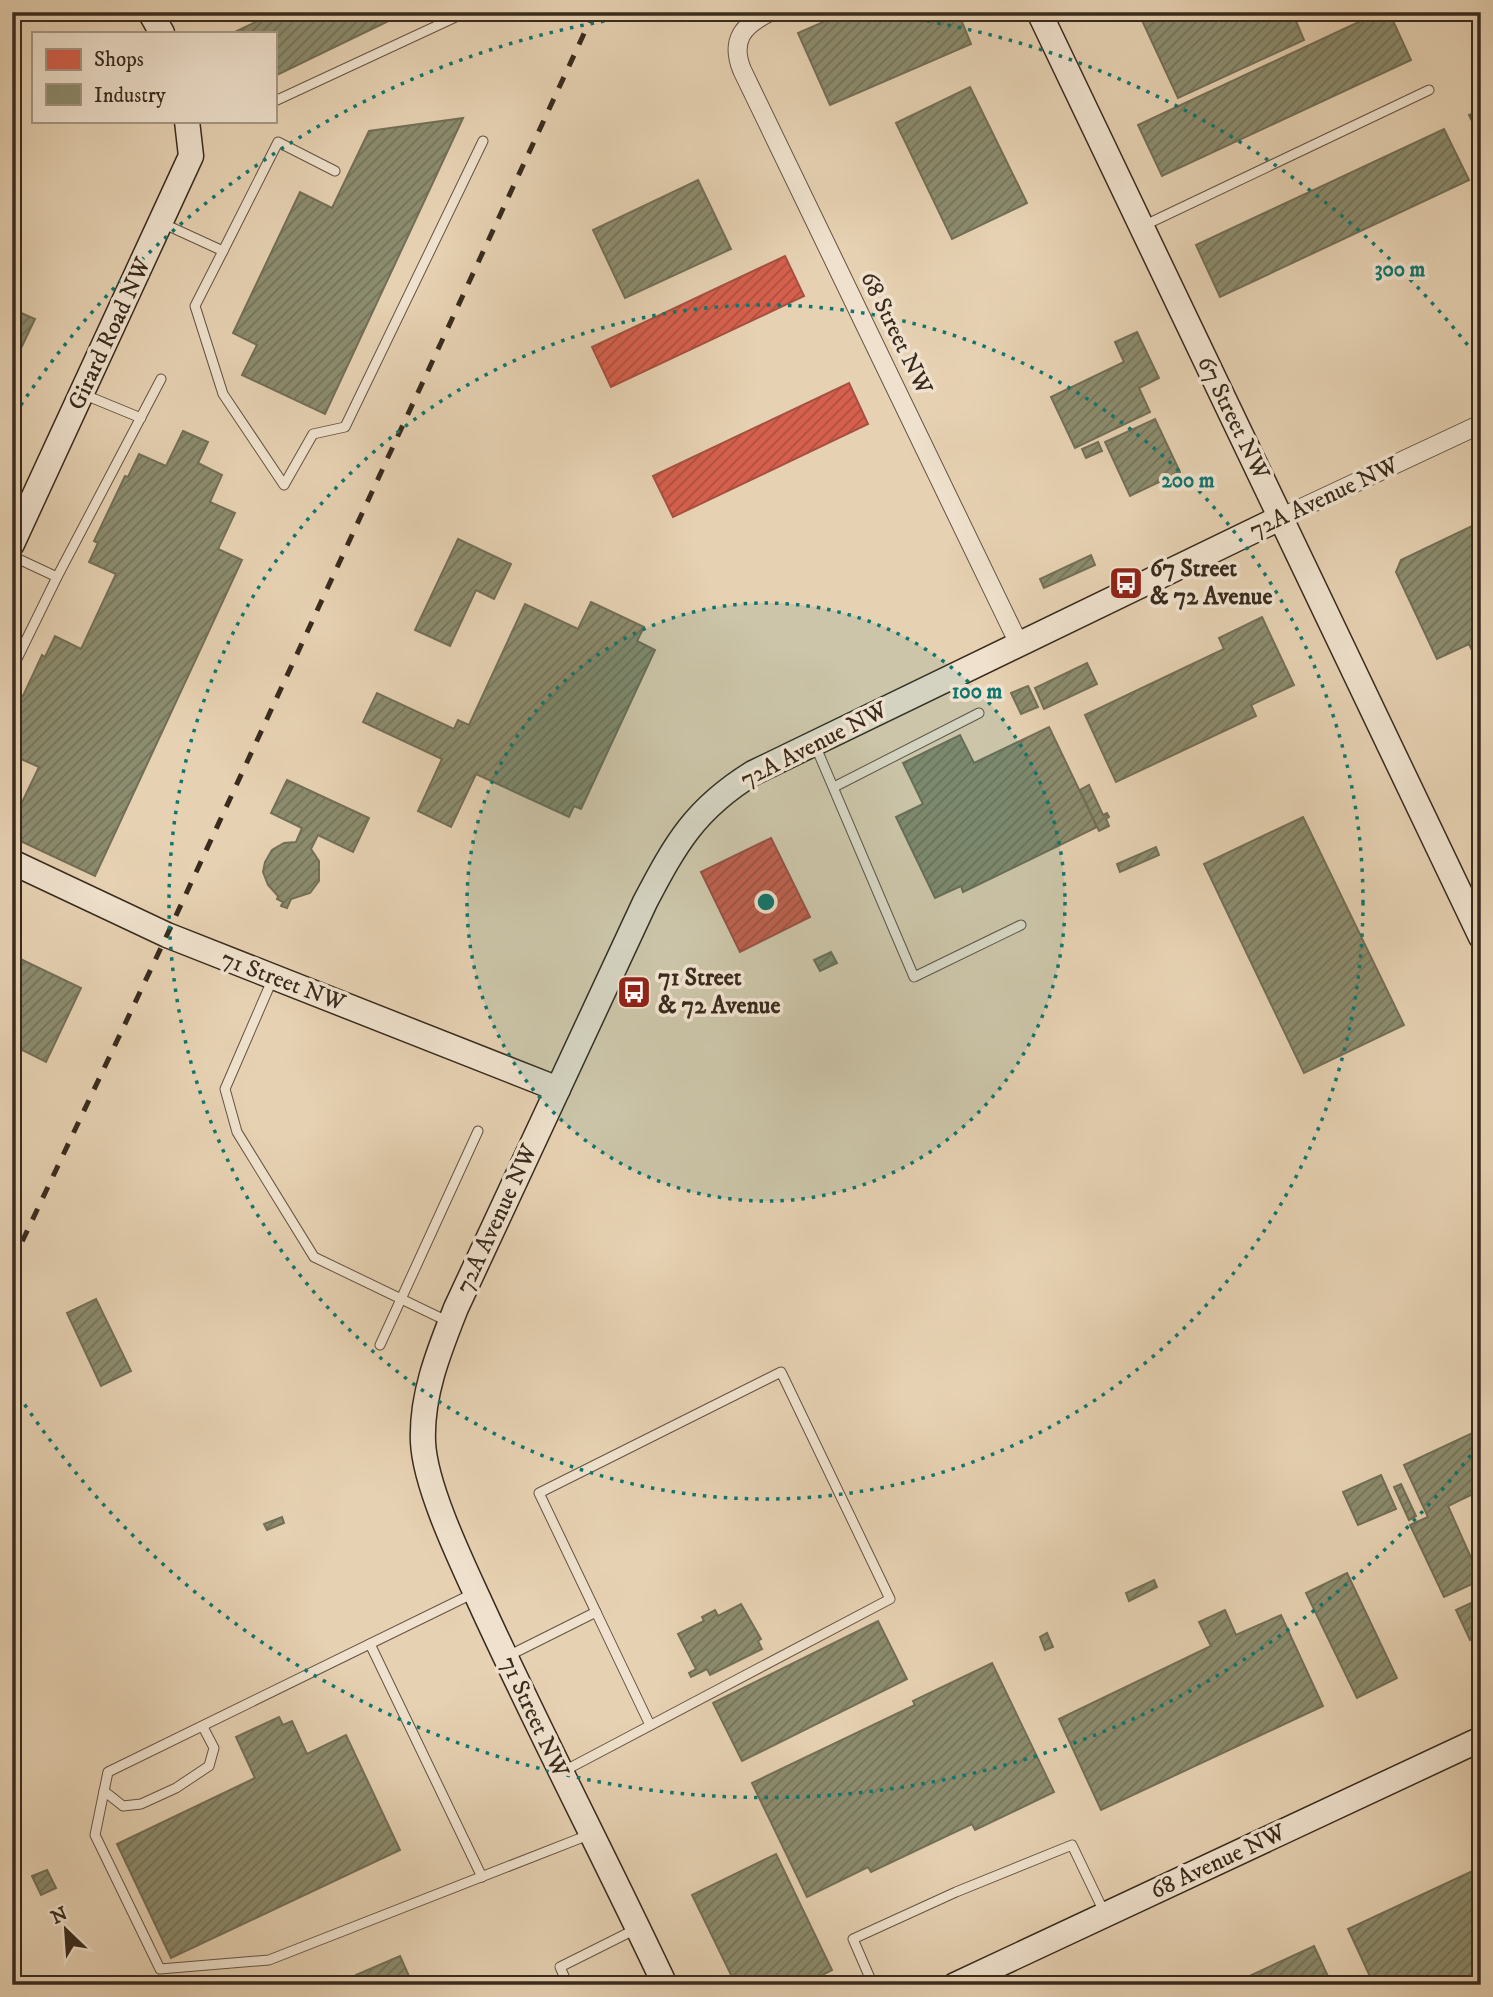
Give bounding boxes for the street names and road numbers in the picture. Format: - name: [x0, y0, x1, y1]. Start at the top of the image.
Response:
- street label: Girard Road NW: [62, 252, 159, 415]
- street label: 68 Street NW: [853, 267, 939, 400]
- street label: 67 Street NW: [1190, 351, 1276, 486]
- street label: 72A Avenue NW: [1245, 450, 1404, 546]
- street label: 72A Avenue NW: [736, 695, 893, 795]
- street label: 71 Street NW: [217, 944, 350, 1019]
- street label: 72A Avenue NW: [449, 1139, 545, 1298]
- street label: 71 Street NW: [493, 1652, 576, 1783]
- street label: 68 Avenue NW: [1146, 1817, 1291, 1906]

